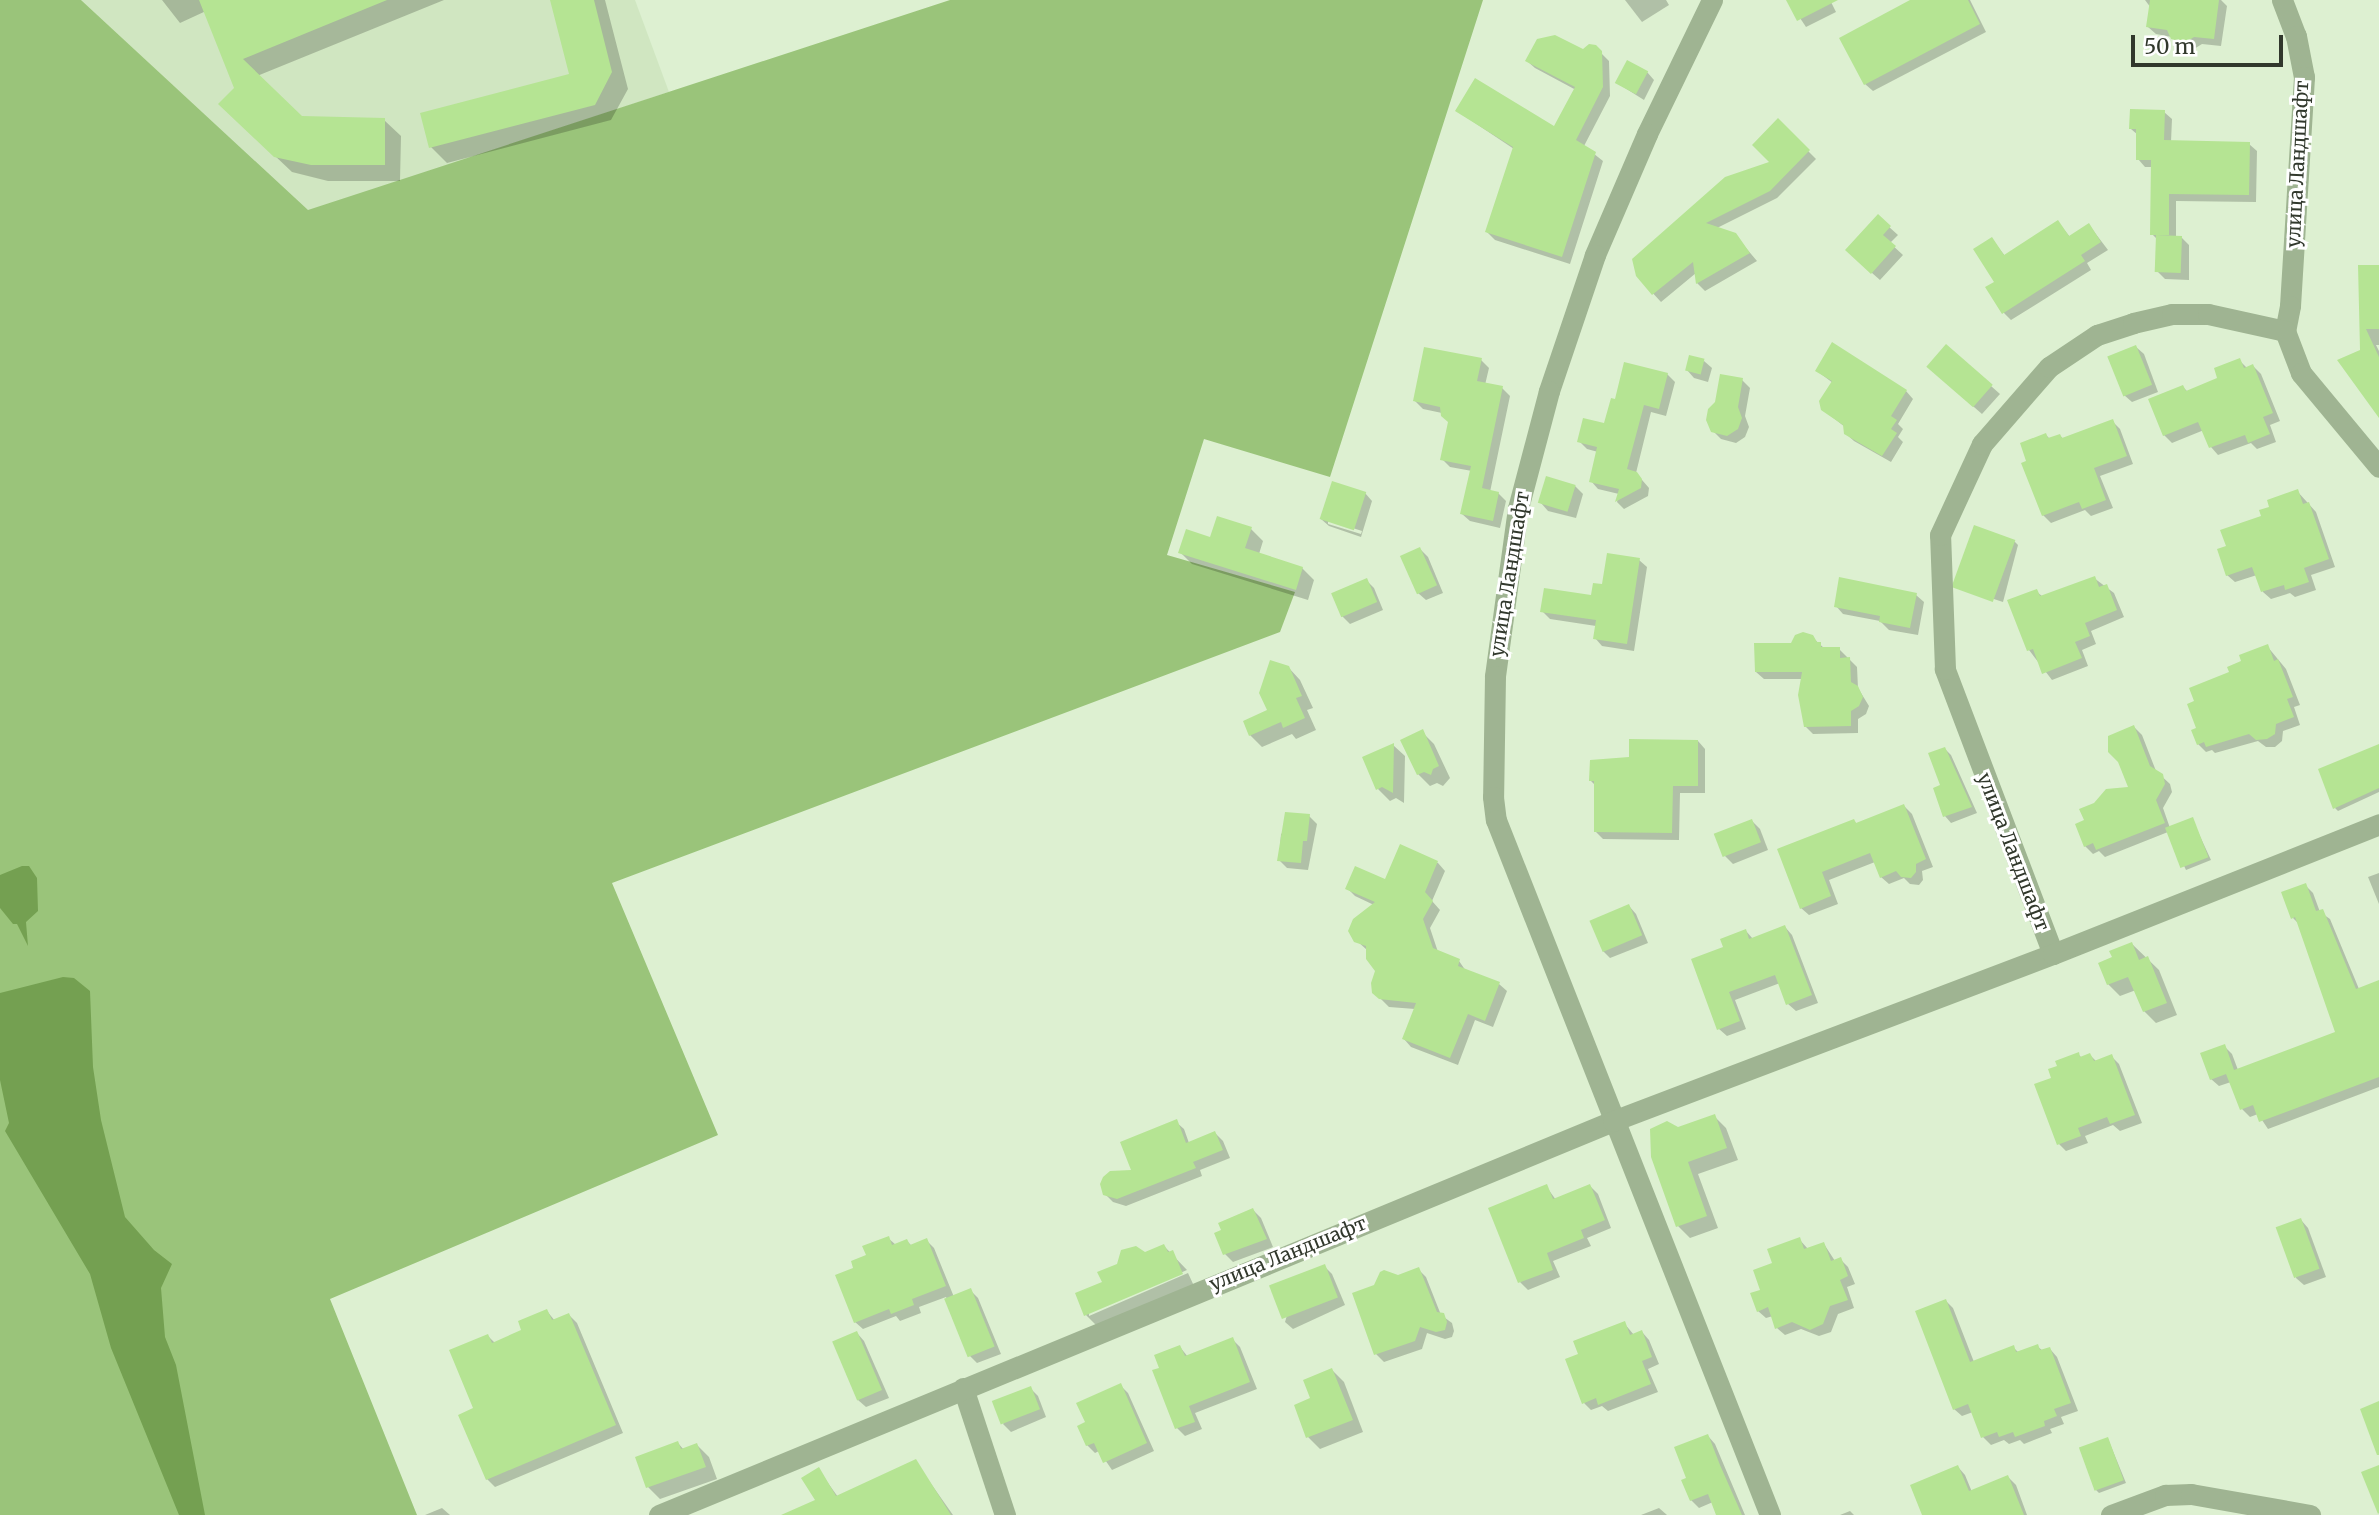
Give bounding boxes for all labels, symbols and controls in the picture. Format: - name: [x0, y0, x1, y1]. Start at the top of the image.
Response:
- scale bar: [2134, 21, 2286, 65]
- text: 50 m: [2144, 33, 2195, 60]
- street label: улица Ландшафт: [2282, 80, 2314, 248]
- street label: улица Ландшафт: [1486, 490, 1534, 658]
- street label: улица Ландшафт: [1972, 770, 2054, 934]
- street label: улица Ландшафт: [1206, 1212, 1370, 1296]

